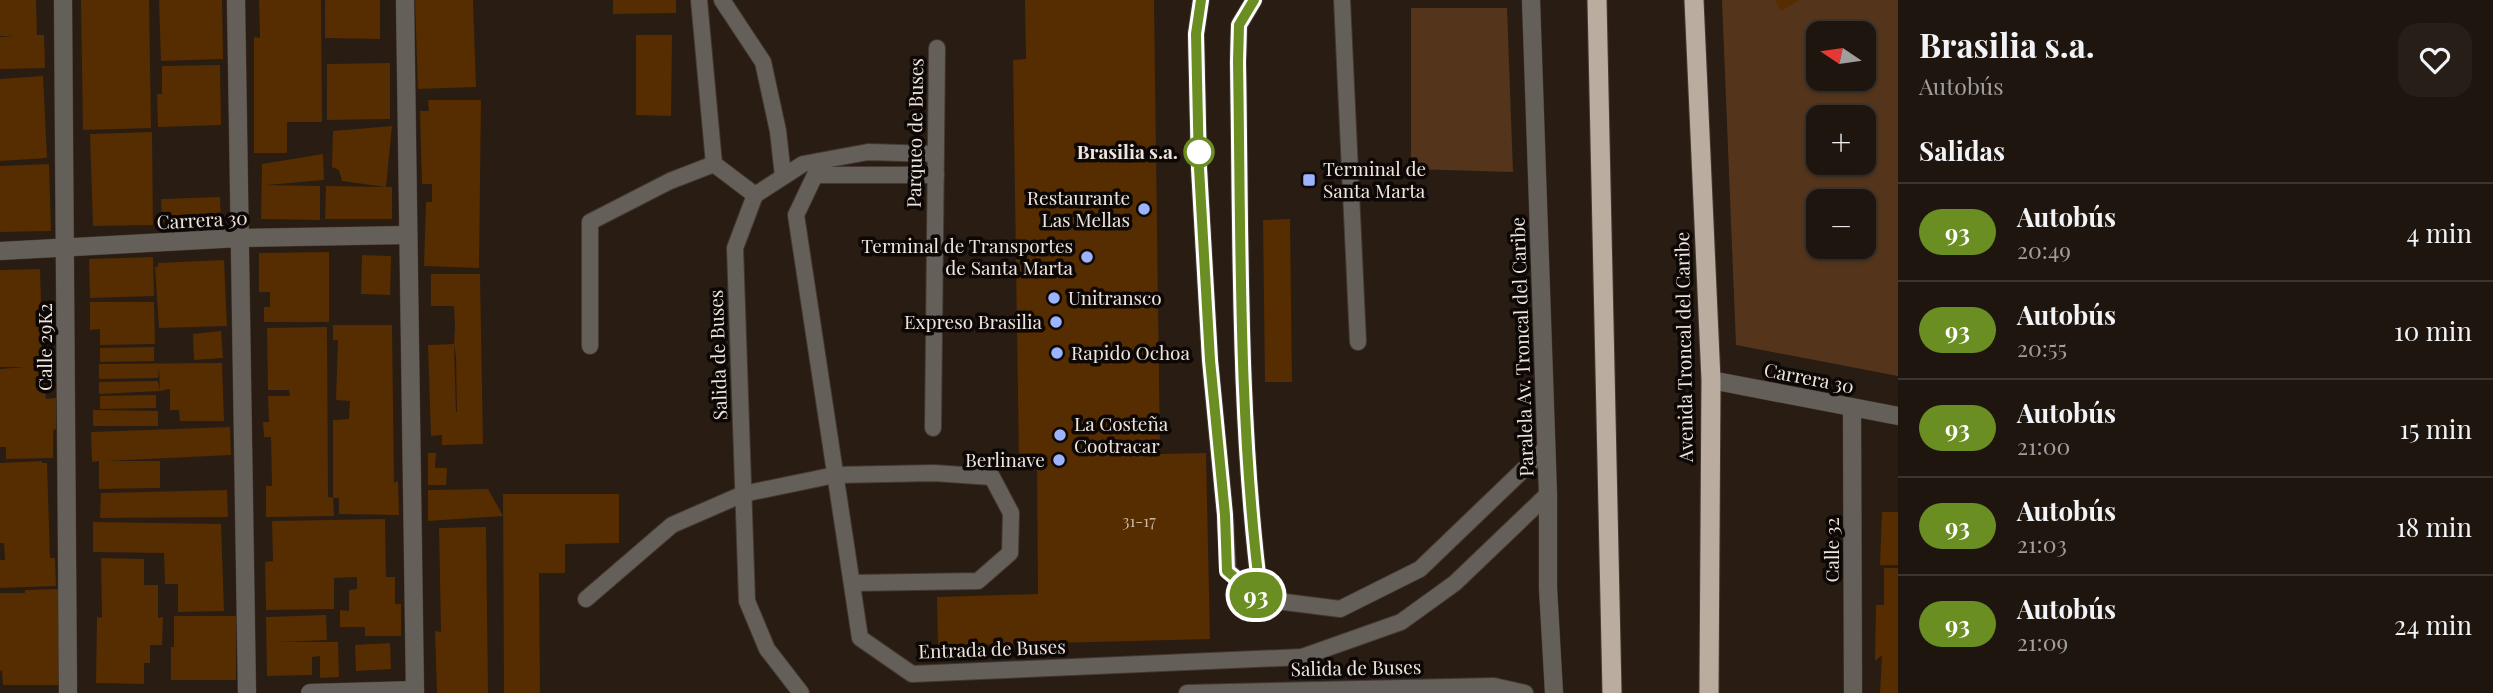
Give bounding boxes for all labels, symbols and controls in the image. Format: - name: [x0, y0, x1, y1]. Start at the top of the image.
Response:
- north arrow: [1806, 21, 1876, 91]
- map controls: [1806, 21, 1876, 259]
- text: Brasilia s.a.: [1919, 22, 2095, 66]
- button: heart: [2398, 23, 2472, 97]
- street label: Parqueo de Buses: [900, 58, 928, 208]
- text: Autobús: [1919, 70, 2004, 101]
- button: +: [1806, 105, 1876, 175]
- text: Salidas: [1919, 133, 2005, 168]
- marker: Brasilia s.a.: [1184, 137, 1214, 167]
- place label: Brasilia s.a.: [1077, 138, 1178, 164]
- place label: Terminal de Santa Marta: [1323, 155, 1426, 203]
- marker: Terminal de Santa Marta: [1301, 172, 1317, 188]
- place label: Restaurante Las Mellas: [1027, 184, 1130, 232]
- button: −: [1806, 189, 1876, 259]
- text: Autobús: [2017, 199, 2116, 234]
- marker: Restaurante Las Mellas: [1136, 201, 1152, 217]
- street label: Carrera 30: [156, 204, 248, 234]
- text: 4 min: [2406, 215, 2472, 250]
- text: 93: [1945, 216, 1970, 248]
- street label: Paralela Av. Troncal del Caribe: [1503, 217, 1539, 477]
- place label: Terminal de Transportes de Santa Marta: [861, 232, 1074, 280]
- street label: Avenida Troncal del Caribe: [1668, 232, 1698, 463]
- text: 20:49: [2017, 234, 2071, 265]
- marker: Terminal de Transportes de Santa Marta: [1079, 249, 1095, 265]
- place label: Unitransco: [1068, 284, 1162, 310]
- street label: Salida de Buses: [702, 289, 732, 421]
- marker: Unitransco: [1046, 290, 1062, 306]
- text: Autobús: [2017, 297, 2116, 332]
- street label: Calle 29K2: [31, 303, 57, 391]
- place label: Expreso Brasilia: [904, 308, 1043, 334]
- text: 10 min: [2394, 313, 2472, 348]
- marker: Expreso Brasilia: [1048, 314, 1064, 330]
- text: 93: [1945, 314, 1970, 346]
- text: 20:55: [2017, 332, 2067, 363]
- place label: Rapido Ochoa: [1071, 339, 1190, 365]
- marker: Rapido Ochoa: [1049, 345, 1065, 361]
- street label: Carrera 30: [1762, 356, 1856, 398]
- text: Autobús: [2017, 395, 2116, 430]
- place label: La Costeña Cootracar: [1074, 410, 1169, 458]
- text: 15 min: [2400, 411, 2472, 446]
- text: 93: [1945, 412, 1970, 444]
- marker: La Costeña Cootracar: [1052, 427, 1068, 443]
- text: 21:00: [2017, 430, 2070, 461]
- place label: Berlinave: [965, 446, 1045, 472]
- marker: Berlinave: [1051, 452, 1067, 468]
- text: Autobús: [2017, 493, 2116, 528]
- text: 18 min: [2396, 509, 2472, 544]
- house number: 31-17: [1122, 510, 1156, 531]
- text: 93: [1945, 510, 1970, 542]
- street label: Calle 32: [1818, 517, 1844, 583]
- text: 21:03: [2017, 528, 2067, 559]
- line badge: 93: [1224, 572, 1288, 618]
- text: 93: [1244, 579, 1268, 611]
- text: Autobús: [2017, 591, 2116, 626]
- text: 24 min: [2394, 607, 2472, 642]
- text: 93: [1945, 608, 1970, 640]
- text: 21:09: [2017, 626, 2068, 657]
- street label: Entrada de Buses: [918, 632, 1066, 664]
- street label: Salida de Buses: [1290, 653, 1421, 681]

